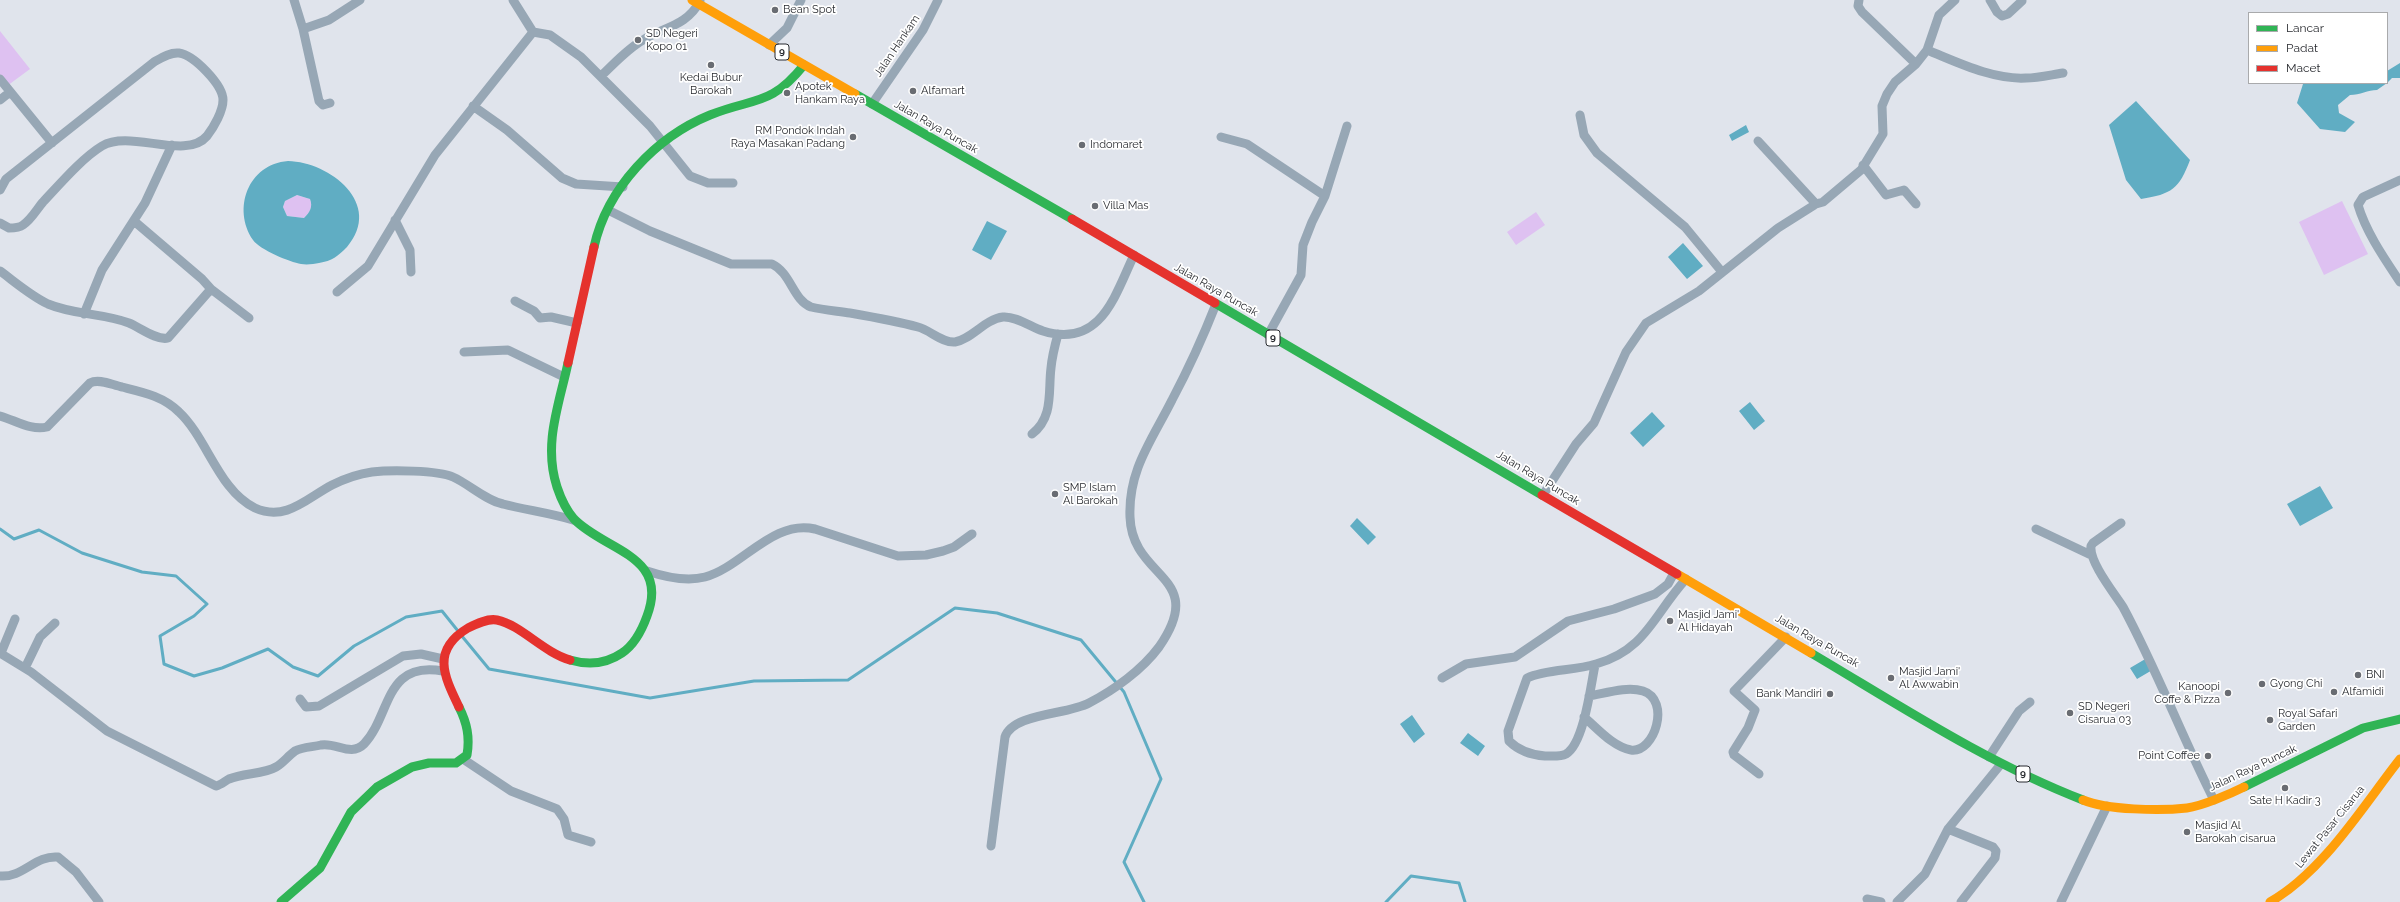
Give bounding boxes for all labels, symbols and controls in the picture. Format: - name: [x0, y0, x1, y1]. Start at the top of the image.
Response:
- place label: Bean Spot: [783, 3, 836, 17]
- marker: Bean Spot: [770, 5, 780, 15]
- legend: [2248, 12, 2388, 84]
- street label: Jalan Hankam: [871, 13, 923, 79]
- text: Lancar: [2286, 21, 2324, 35]
- place label: SD Negeri Kopo 01: [646, 27, 698, 53]
- marker: SD Negeri Kopo 01: [633, 35, 643, 45]
- text: Padat: [2286, 41, 2318, 55]
- road number: 9: [775, 44, 789, 60]
- marker: Kedai Bubur Barokah: [706, 60, 716, 70]
- text: Macet: [2286, 61, 2321, 75]
- place label: Kedai Bubur Barokah: [680, 71, 742, 97]
- place label: Apotek Hankam Raya: [795, 80, 865, 106]
- place label: Alfamart: [921, 84, 965, 98]
- marker: Alfamart: [908, 86, 918, 96]
- marker: Apotek Hankam Raya: [782, 88, 792, 98]
- street label: Jalan Raya Puncak: [892, 98, 980, 156]
- place label: RM Pondok Indah Raya Masakan Padang: [731, 124, 845, 150]
- marker: RM Pondok Indah Raya Masakan Padang: [848, 132, 858, 142]
- place label: Indomaret: [1090, 138, 1142, 152]
- marker: Indomaret: [1077, 140, 1087, 150]
- place label: Villa Mas: [1103, 199, 1149, 213]
- marker: Villa Mas: [1090, 201, 1100, 211]
- street label: Jalan Raya Puncak: [1172, 261, 1260, 319]
- road number: 9: [1266, 330, 1280, 346]
- street label: Jalan Raya Puncak: [1494, 448, 1582, 508]
- place label: SMP Islam Al Barokah: [1063, 481, 1118, 507]
- marker: SMP Islam Al Barokah: [1050, 489, 1060, 499]
- place label: Masjid Jami' Al Hidayah: [1678, 608, 1739, 634]
- street label: Jalan Raya Puncak: [1773, 612, 1861, 670]
- marker: Masjid Jami' Al Hidayah: [1665, 616, 1675, 626]
- place label: Masjid Jami' Al Awwabin: [1899, 665, 1960, 691]
- place label: BNI: [2366, 668, 2385, 682]
- marker: BNI: [2353, 670, 2363, 680]
- marker: Masjid Jami' Al Awwabin: [1886, 673, 1896, 683]
- place label: Gyong Chi: [2270, 677, 2322, 691]
- marker: Gyong Chi: [2257, 679, 2267, 689]
- place label: Kanoopi Coffe & Pizza: [2154, 680, 2220, 706]
- place label: Alfamidi: [2342, 685, 2384, 699]
- place label: Bank Mandiri: [1756, 687, 1822, 701]
- marker: Alfamidi: [2329, 687, 2339, 697]
- marker: Kanoopi Coffe & Pizza: [2223, 688, 2233, 698]
- marker: Bank Mandiri: [1825, 689, 1835, 699]
- place label: SD Negeri Cisarua 03: [2078, 700, 2131, 726]
- place label: Royal Safari Garden: [2278, 707, 2337, 733]
- marker: SD Negeri Cisarua 03: [2065, 708, 2075, 718]
- marker: Royal Safari Garden: [2265, 715, 2275, 725]
- street label: Jalan Raya Puncak: [2207, 742, 2299, 794]
- place label: Point Coffee: [2138, 749, 2200, 763]
- marker: Point Coffee: [2203, 751, 2213, 761]
- road number: 9: [2016, 766, 2030, 782]
- marker: Sate H Kadir 3: [2280, 783, 2290, 793]
- street label: Lewat Pasar Cisarua: [2293, 783, 2367, 871]
- place label: Sate H Kadir 3: [2249, 794, 2321, 808]
- place label: Masjid Al Barokah cisarua: [2195, 819, 2276, 845]
- marker: Masjid Al Barokah cisarua: [2182, 827, 2192, 837]

